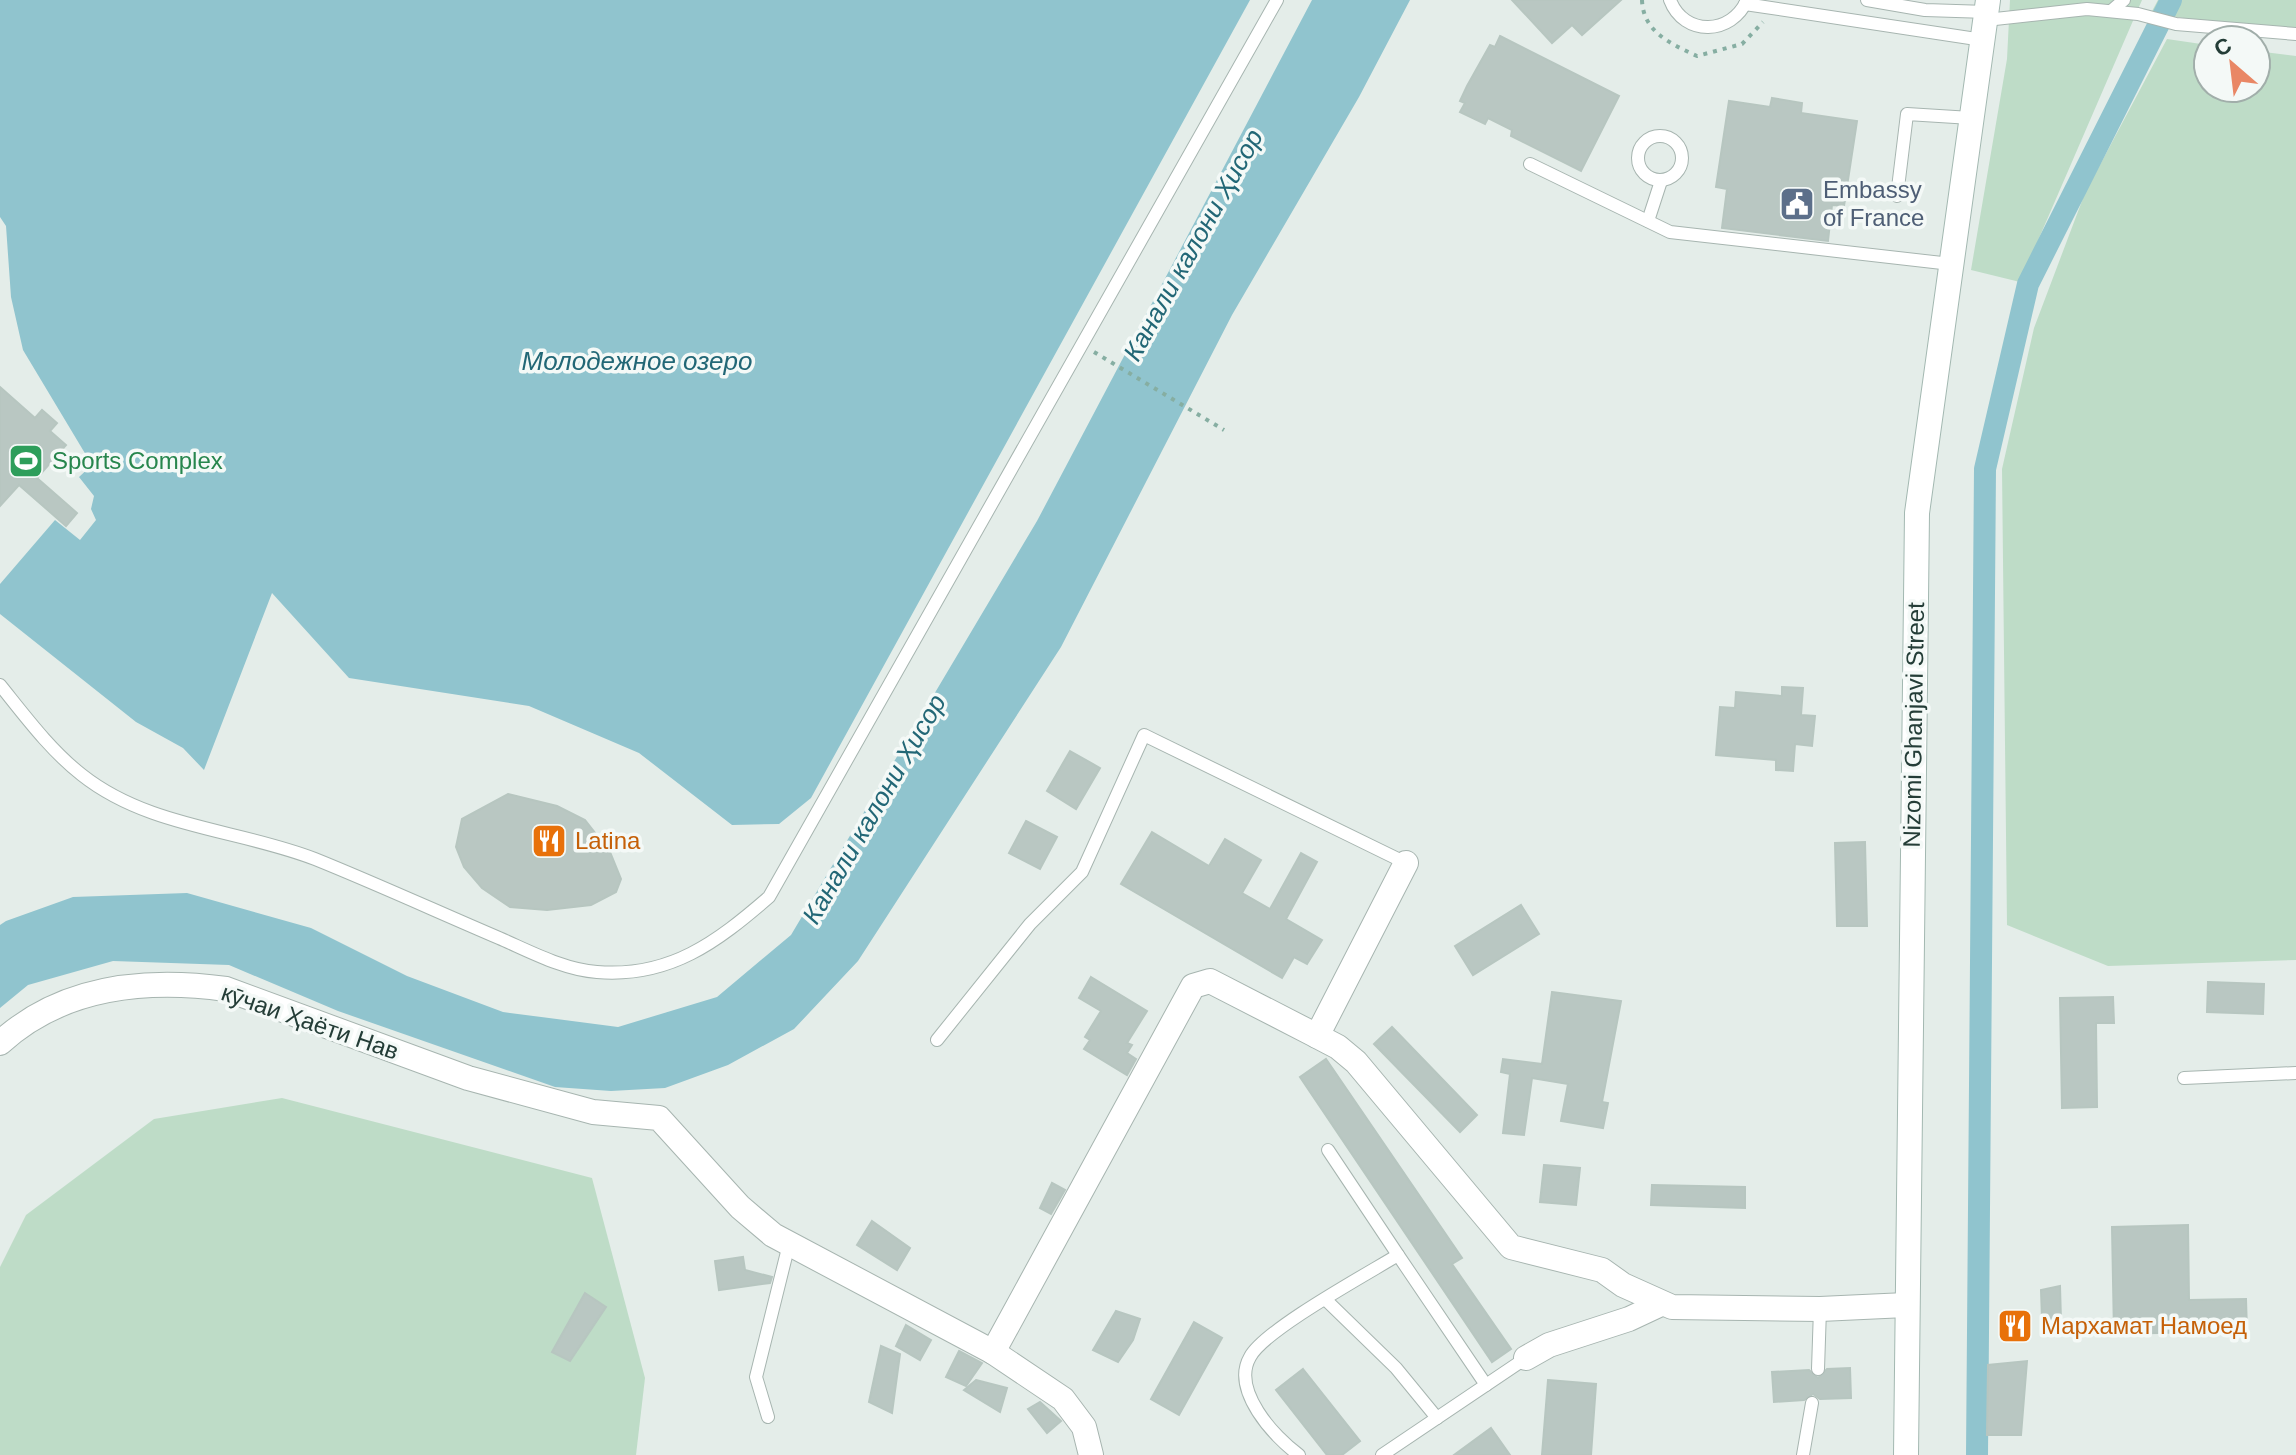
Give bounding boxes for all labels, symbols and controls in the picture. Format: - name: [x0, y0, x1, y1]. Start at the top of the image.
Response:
- north arrow: [2192, 24, 2272, 104]
- text: С: [2210, 32, 2236, 62]
- water label: Канали калони Ҳисор: [1117, 124, 1269, 366]
- place label: Embassy of France: [1823, 176, 1924, 231]
- public building icon: Embassy of France: [1778, 185, 1816, 223]
- water label: Молодежное озеро: [522, 346, 752, 376]
- sports icon: Sports Complex: [7, 442, 45, 480]
- place label: Sports Complex: [52, 447, 223, 474]
- street label: Nizomi Ghanjavi Street: [1898, 602, 1929, 848]
- water label: Канали калони Ҳисор: [796, 689, 952, 929]
- restaurant icon: Latina: [530, 822, 568, 860]
- place label: Latina: [575, 827, 641, 854]
- street label: кӯчаи Ҳаёти Нав: [218, 979, 402, 1065]
- restaurant icon: Мархамат Намоед: [1996, 1307, 2034, 1345]
- place label: Мархамат Намоед: [2041, 1312, 2247, 1339]

